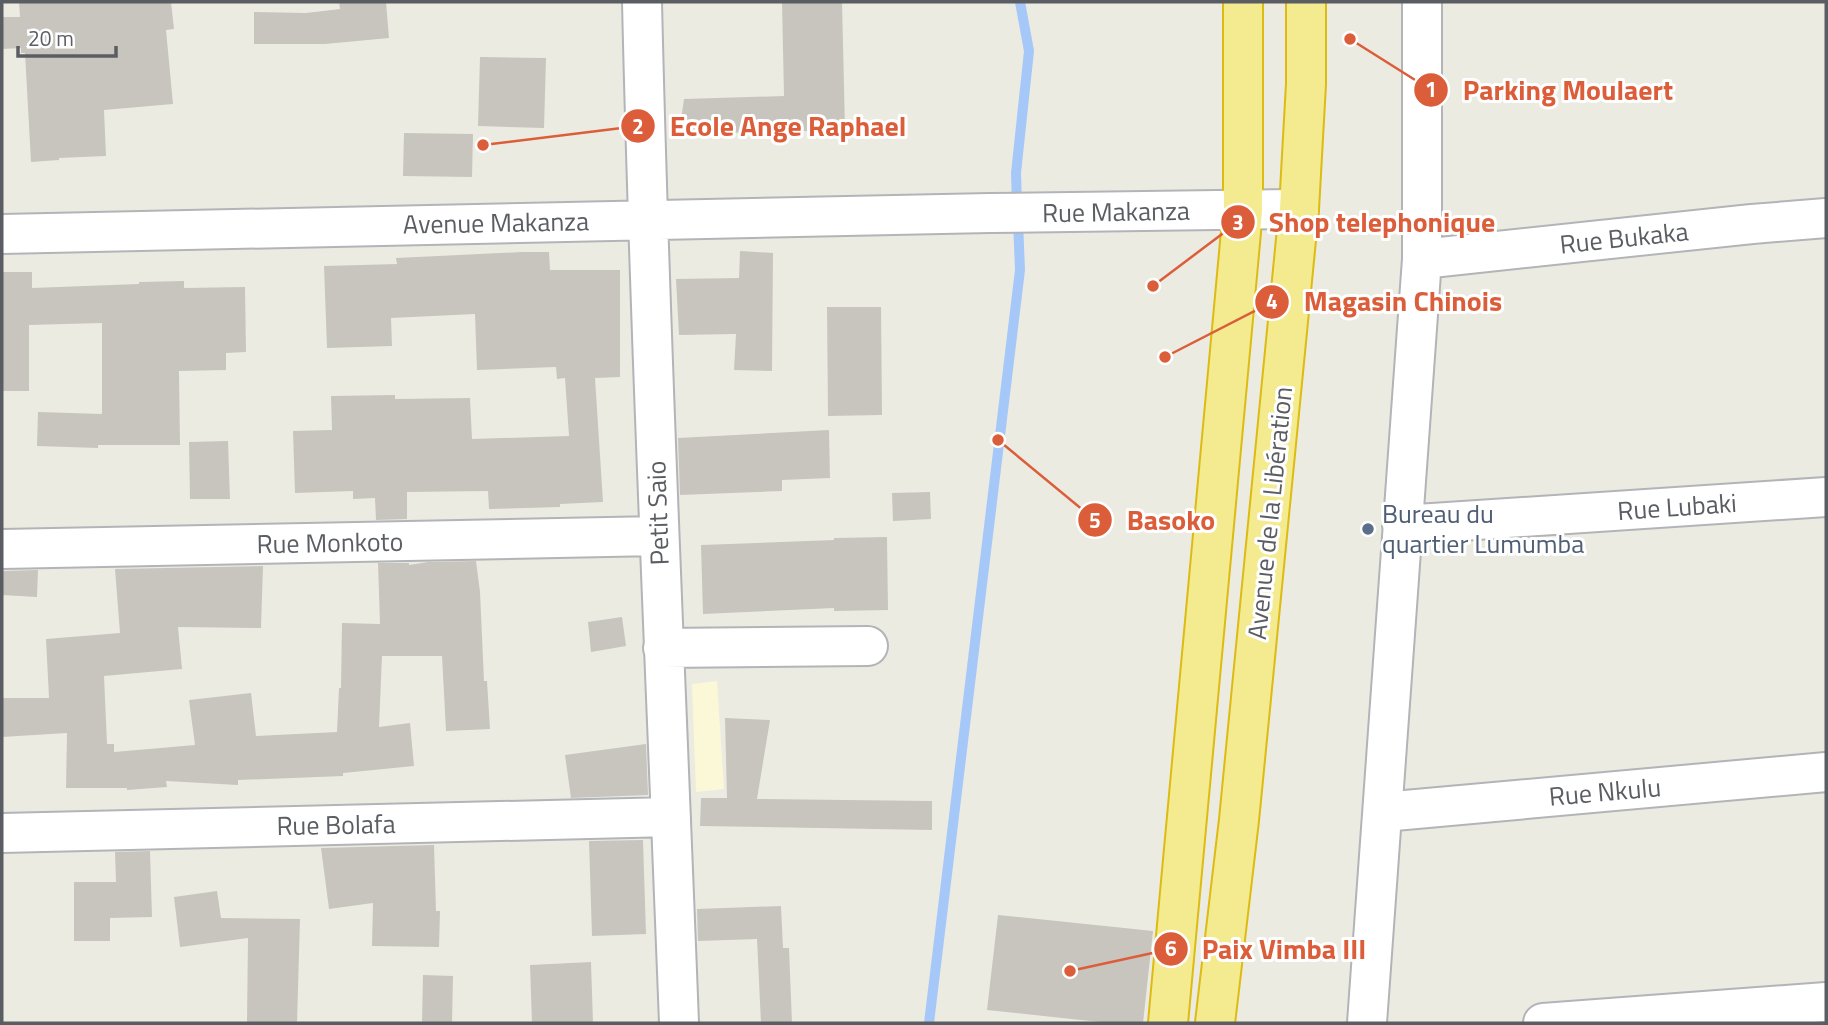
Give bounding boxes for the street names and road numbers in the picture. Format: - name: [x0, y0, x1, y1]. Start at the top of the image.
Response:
- street label: Rue Makanza: [1042, 191, 1190, 232]
- street label: Avenue Makanza: [403, 201, 589, 244]
- street label: Rue Bukaka: [1558, 211, 1690, 264]
- street label: Avenue de la Libération: [1237, 385, 1302, 641]
- street label: Petit Saio: [636, 460, 679, 566]
- street label: Rue Lubaki: [1616, 483, 1738, 530]
- street label: Rue Monkoto: [256, 522, 404, 563]
- street label: Rue Nkulu: [1547, 767, 1663, 816]
- street label: Rue Bolafa: [276, 804, 396, 845]

